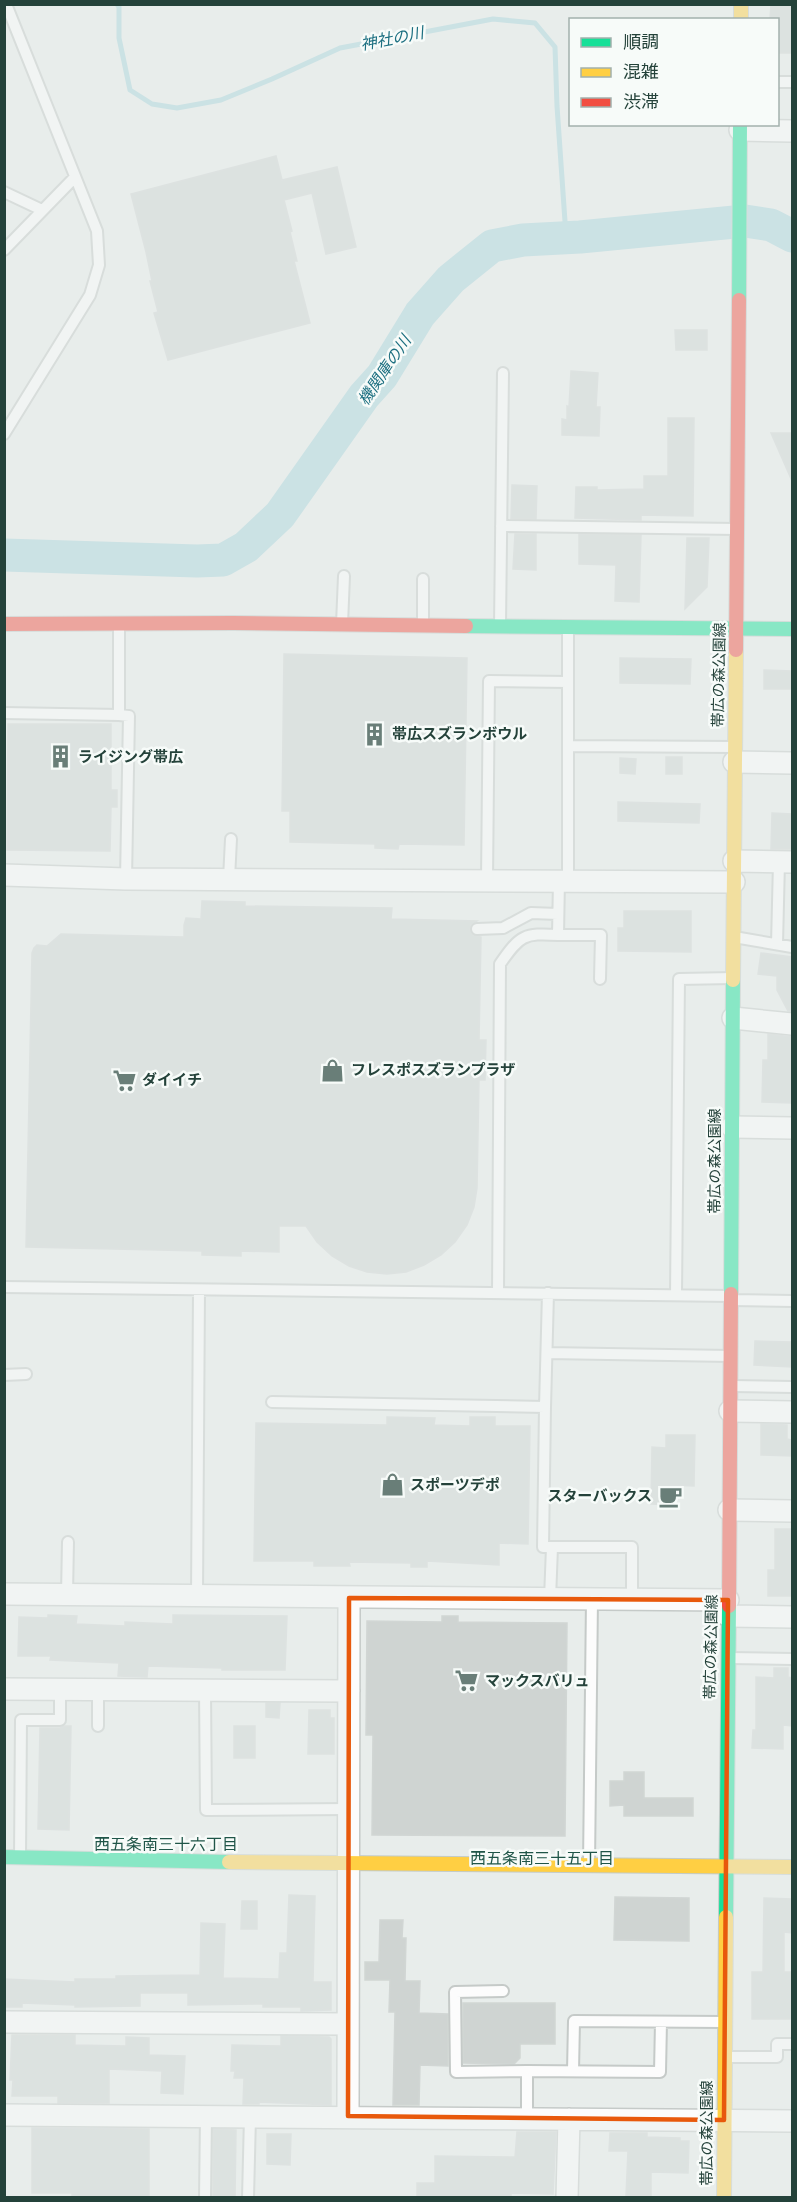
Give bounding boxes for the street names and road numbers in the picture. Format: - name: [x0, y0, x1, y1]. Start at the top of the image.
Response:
- street label: 帯広の森公園線: [708, 622, 730, 728]
- street label: 帯広の森公園線: [705, 1108, 725, 1214]
- street label: 帯広の森公園線: [700, 1594, 722, 1700]
- street label: 帯広の森公園線: [697, 2080, 717, 2186]

